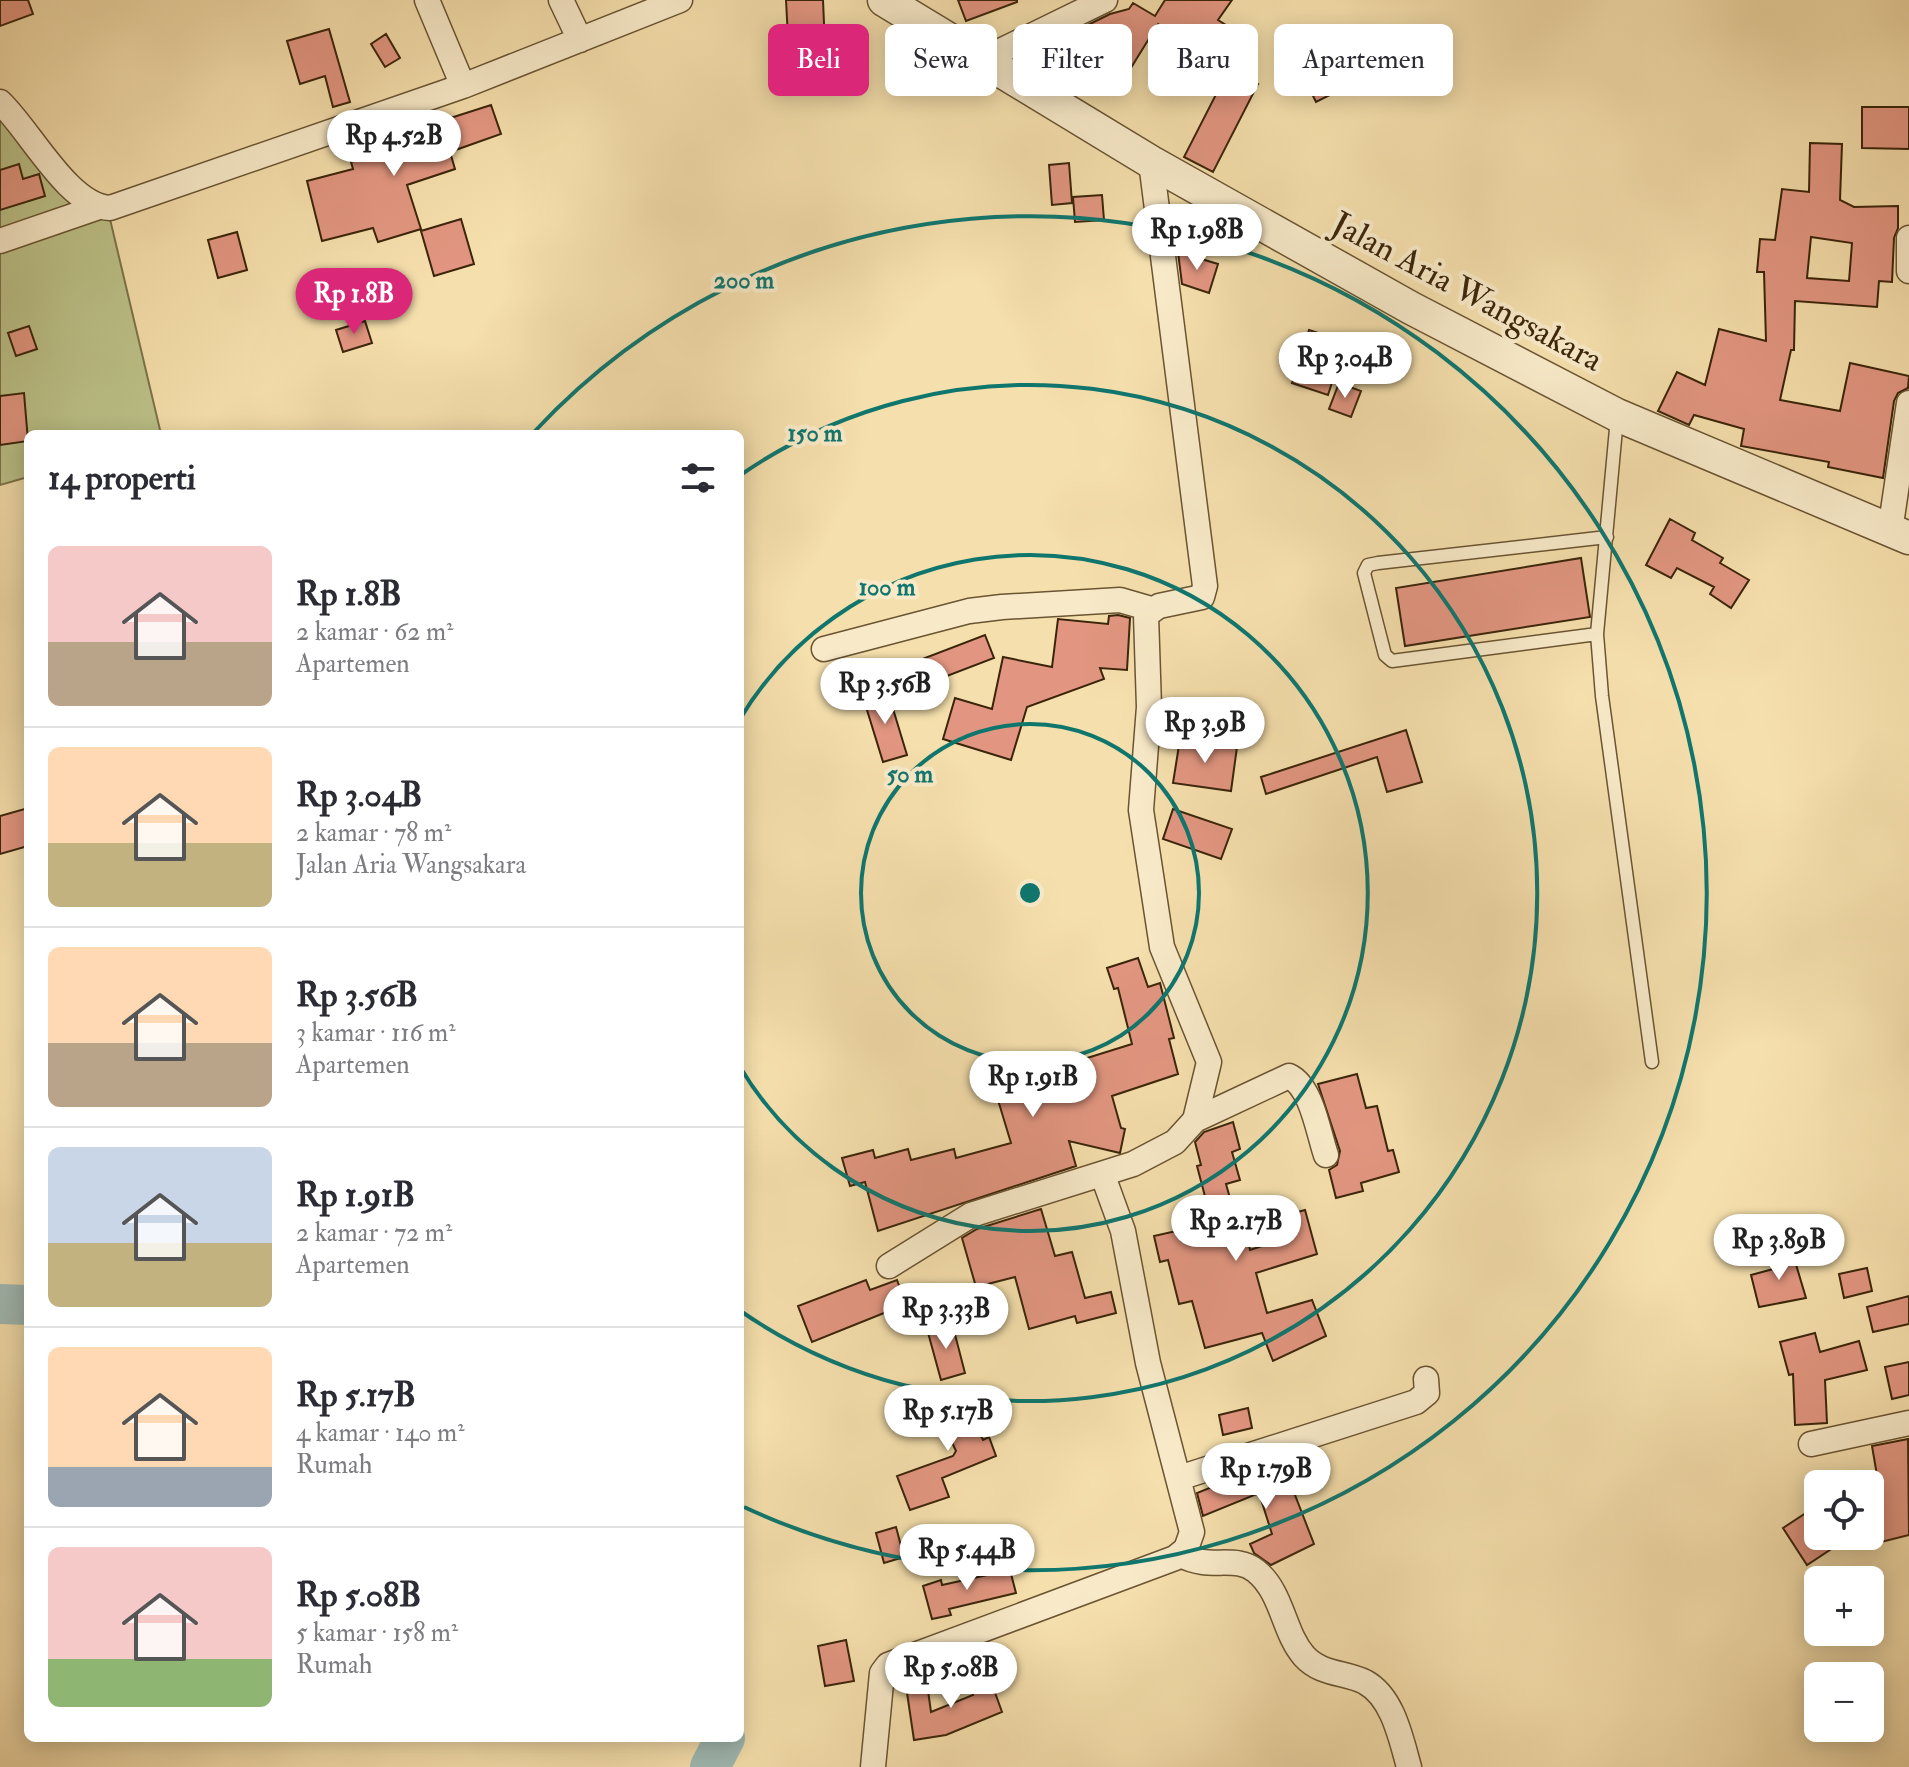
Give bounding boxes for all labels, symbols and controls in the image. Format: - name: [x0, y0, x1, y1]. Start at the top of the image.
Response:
- chip: Beli: [768, 24, 869, 96]
- chip: Sewa: [885, 24, 997, 96]
- chip: Filter: [1013, 24, 1132, 96]
- chip: Baru: [1148, 24, 1258, 96]
- chip: Apartemen: [1274, 24, 1453, 96]
- pin: Rp 4.52B: [311, 110, 477, 178]
- text: Rp 4.52B: [345, 120, 443, 152]
- street label: Jalan Aria Wangsakara: [1323, 202, 1611, 382]
- pin: Rp 1.98B: [1114, 204, 1280, 272]
- text: Rp 1.98B: [1150, 214, 1244, 246]
- text: 200 m: [714, 265, 775, 296]
- pin: Rp 1.8B: [280, 268, 428, 336]
- text: Rp 1.8B: [314, 278, 394, 310]
- pin: Rp 3.04B: [1262, 332, 1428, 400]
- text: Rp 3.04B: [1297, 342, 1393, 374]
- text: 150 m: [788, 418, 843, 449]
- icon: filters: [676, 456, 720, 500]
- text: 14 properti: [48, 457, 196, 500]
- text: 100 m: [859, 572, 916, 603]
- text: Rp 1.8B: [296, 573, 402, 616]
- icon: home: [112, 578, 208, 674]
- text: 2 kamar · 62 m²: [296, 616, 453, 648]
- text: Apartemen: [296, 648, 410, 680]
- pin: Rp 3.56B: [802, 658, 968, 726]
- text: Rp 3.56B: [838, 668, 932, 700]
- pin: Rp 3.9B: [1131, 697, 1279, 765]
- text: Rp 3.9B: [1164, 707, 1246, 739]
- text: 50 m: [887, 759, 934, 790]
- text: Rp 3.04B: [296, 774, 422, 817]
- icon: home: [112, 779, 208, 875]
- text: 2 kamar · 78 m²: [296, 817, 451, 849]
- text: Jalan Aria Wangsakara: [296, 849, 526, 881]
- centre of rings: [1016, 879, 1044, 907]
- text: Rp 3.56B: [296, 974, 418, 1017]
- icon: home: [112, 979, 208, 1075]
- text: 3 kamar · 116 m²: [296, 1017, 455, 1049]
- text: Apartemen: [296, 1049, 410, 1081]
- pin: Rp 1.91B: [950, 1051, 1116, 1119]
- text: Rp 1.91B: [987, 1061, 1079, 1093]
- text: Rp 1.91B: [296, 1174, 415, 1217]
- icon: home: [112, 1179, 208, 1275]
- pin: Rp 2.17B: [1153, 1195, 1319, 1263]
- text: Rp 2.17B: [1189, 1205, 1283, 1237]
- pin: Rp 3.89B: [1696, 1214, 1862, 1282]
- text: 2 kamar · 72 m²: [296, 1217, 452, 1249]
- text: Rp 3.89B: [1732, 1224, 1826, 1256]
- text: Apartemen: [296, 1249, 410, 1281]
- pin: Rp 3.33B: [863, 1283, 1029, 1351]
- text: Rp 3.33B: [901, 1293, 991, 1325]
- text: Rp 5.17B: [296, 1374, 416, 1417]
- icon: home: [112, 1379, 208, 1475]
- pin: Rp 5.17B: [865, 1385, 1031, 1453]
- text: Rp 5.17B: [902, 1395, 994, 1427]
- text: 4 kamar · 140 m²: [296, 1417, 465, 1449]
- pin: Rp 1.79B: [1183, 1443, 1349, 1511]
- text: Rumah: [296, 1449, 372, 1481]
- text: Rp 1.79B: [1220, 1453, 1312, 1485]
- map controls: [1804, 1470, 1884, 1742]
- button: locate: [1804, 1470, 1884, 1550]
- pin: Rp 5.44B: [884, 1524, 1050, 1592]
- text: Rp 5.44B: [918, 1534, 1016, 1566]
- button: +: [1804, 1566, 1884, 1646]
- text: Rp 5.08B: [296, 1574, 421, 1617]
- icon: home: [112, 1579, 208, 1675]
- text: 5 kamar · 158 m²: [296, 1617, 458, 1649]
- pin: Rp 5.08B: [868, 1642, 1034, 1710]
- text: Rumah: [296, 1649, 372, 1681]
- text: Rp 5.08B: [903, 1652, 999, 1684]
- button: −: [1804, 1662, 1884, 1742]

